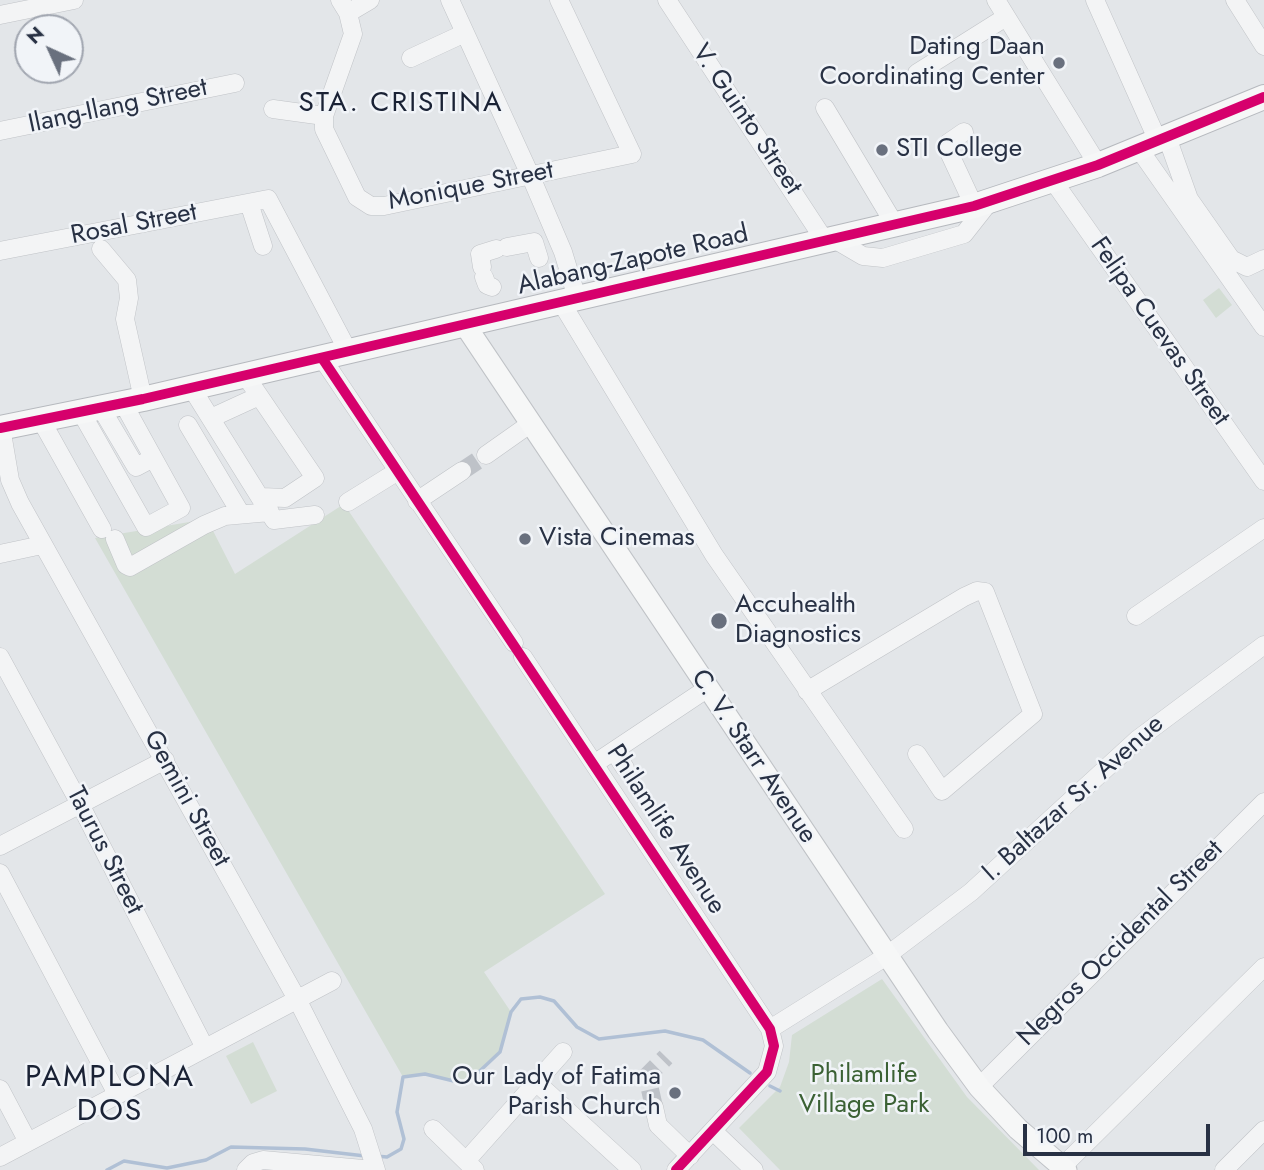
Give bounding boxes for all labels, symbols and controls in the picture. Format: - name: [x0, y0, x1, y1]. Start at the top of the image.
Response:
- north arrow: [14, 14, 84, 84]
- text: N: [20, 20, 50, 50]
- place label: Dating Daan Coordinating Center: [819, 32, 1045, 94]
- street label: V. Guinto Street: [684, 39, 808, 201]
- marker: Dating Daan Coordinating Center: [1051, 55, 1067, 71]
- street label: Ilang-Ilang Street: [26, 73, 210, 141]
- district label: STA. CRISTINA: [300, 87, 502, 121]
- place label: STI College: [896, 134, 1022, 166]
- marker: STI College: [874, 142, 890, 158]
- street label: Monique Street: [386, 156, 556, 218]
- street label: Rosal Street: [68, 198, 200, 252]
- street label: Alabang-Zapote Road: [514, 219, 752, 303]
- street label: Felipa Cuevas Street: [1082, 232, 1236, 432]
- place label: Vista Cinemas: [539, 523, 695, 555]
- marker: Vista Cinemas: [517, 531, 533, 547]
- place label: Accuhealth Diagnostics: [735, 590, 861, 652]
- marker: Accuhealth Diagnostics: [709, 611, 729, 631]
- street label: C. V. Starr Avenue: [683, 664, 823, 850]
- street label: I. Baltazar Sr. Avenue: [977, 709, 1171, 889]
- street label: Gemini Street: [136, 725, 236, 873]
- street label: Philamlife Avenue: [599, 739, 731, 921]
- street label: Taurus Street: [59, 782, 149, 920]
- street label: Negros Occidental Street: [1012, 835, 1230, 1053]
- park label: Philamlife Village Park: [799, 1060, 929, 1122]
- district label: PAMPLONA DOS: [26, 1061, 194, 1132]
- place label: Our Lady of Fatima Parish Church: [452, 1062, 661, 1124]
- marker: Our Lady of Fatima Parish Church: [667, 1085, 683, 1101]
- scale bar: [1026, 1110, 1213, 1154]
- text: 100 m: [1036, 1121, 1093, 1151]

